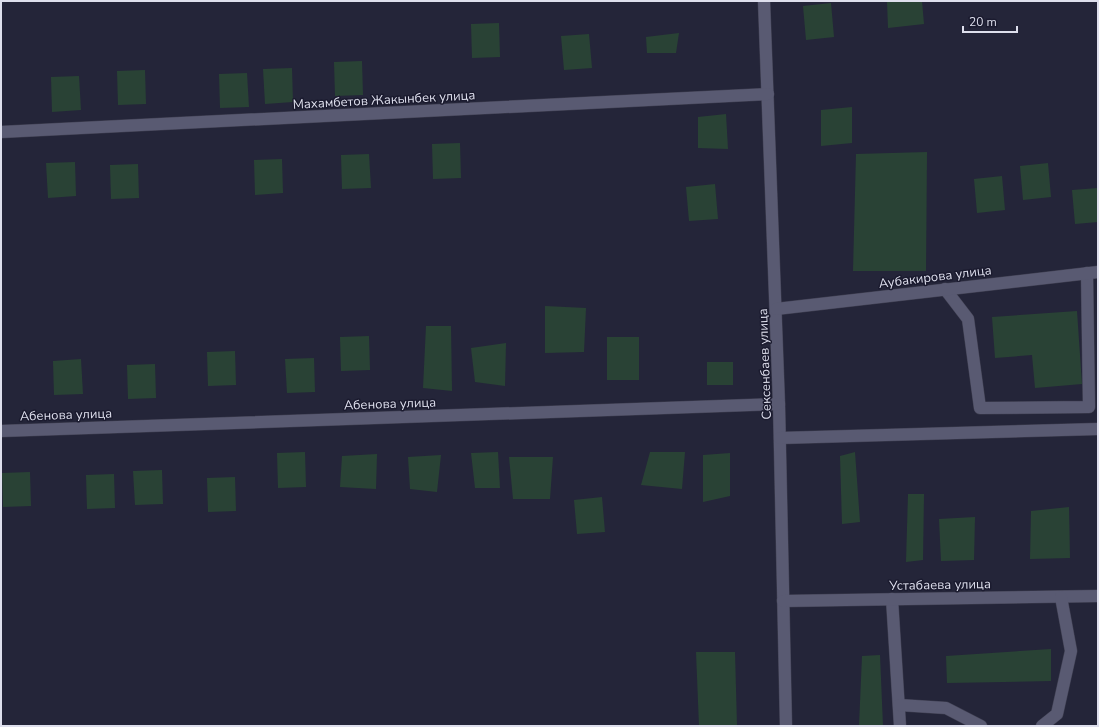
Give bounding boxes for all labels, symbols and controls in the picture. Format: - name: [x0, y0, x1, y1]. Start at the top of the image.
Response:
- scale bar: [963, 8, 1017, 34]
- text: 20 m: [969, 14, 997, 30]
- street label: Махамбетов Жакынбек улица: [292, 86, 476, 114]
- street label: Аубакирова улица: [878, 261, 993, 293]
- street label: Сексенбаев улица: [754, 308, 776, 420]
- street label: Абенова улица: [344, 393, 436, 415]
- street label: Абенова улица: [20, 404, 112, 426]
- street label: Устабаева улица: [888, 575, 991, 595]

